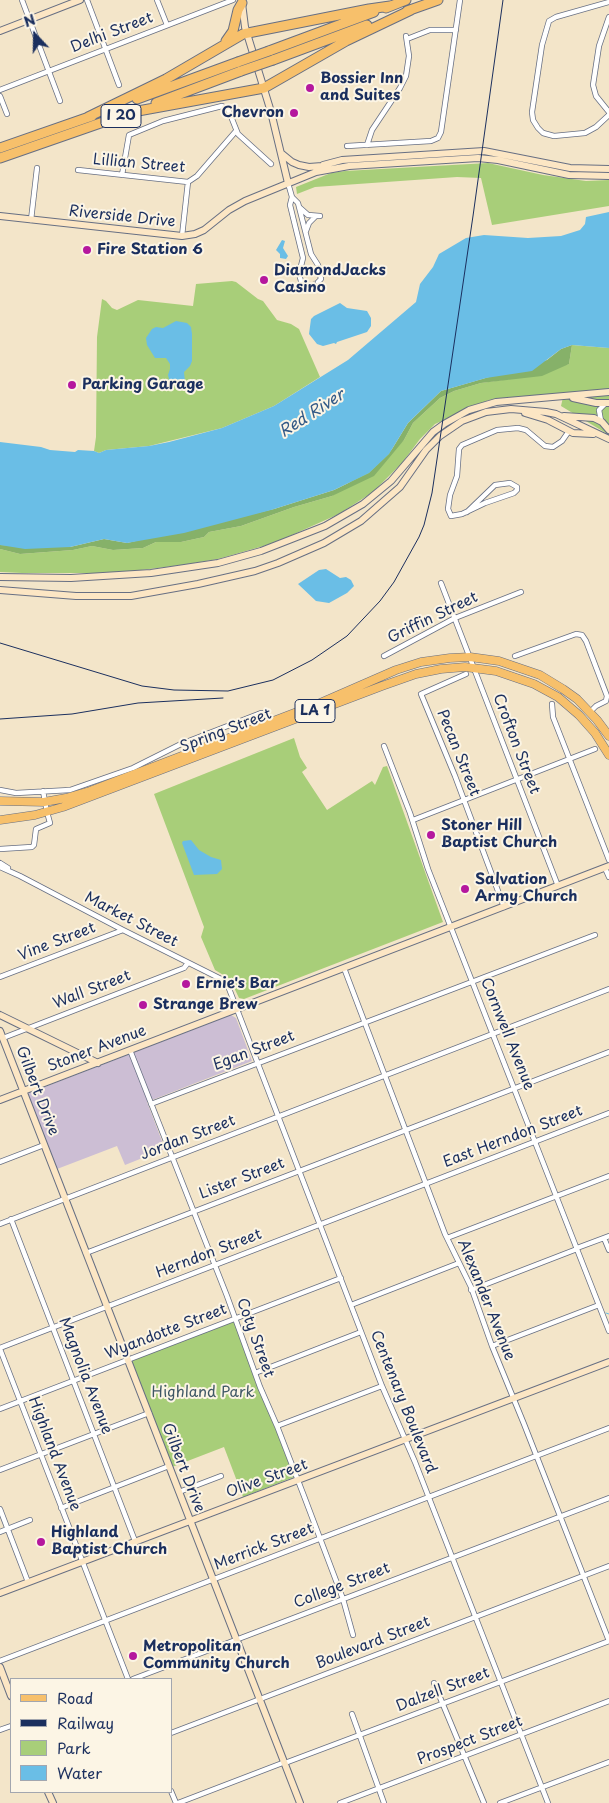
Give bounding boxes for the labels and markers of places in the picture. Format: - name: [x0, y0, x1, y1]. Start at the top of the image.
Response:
- place label: Bossier Inn and Suites: [320, 70, 403, 105]
- marker: Bossier Inn and Suites: [304, 82, 316, 94]
- place label: Chevron: [221, 104, 284, 122]
- marker: Chevron: [288, 107, 300, 119]
- place label: Fire Station 6: [97, 241, 203, 259]
- marker: Fire Station 6: [81, 244, 93, 256]
- place label: DiamondJacks Casino: [274, 262, 386, 297]
- marker: DiamondJacks Casino: [258, 274, 270, 286]
- place label: Parking Garage: [82, 376, 203, 394]
- marker: Parking Garage: [66, 379, 78, 391]
- place label: Stoner Hill Baptist Church: [441, 817, 557, 852]
- marker: Stoner Hill Baptist Church: [425, 829, 437, 841]
- place label: Salvation Army Church: [475, 871, 578, 906]
- marker: Salvation Army Church: [459, 883, 471, 895]
- place label: Ernie's Bar: [196, 975, 278, 993]
- marker: Ernie's Bar: [180, 978, 192, 990]
- place label: Strange Brew: [153, 996, 258, 1014]
- marker: Strange Brew: [137, 999, 149, 1011]
- place label: Highland Baptist Church: [51, 1524, 167, 1559]
- marker: Highland Baptist Church: [35, 1536, 47, 1548]
- place label: Metropolitan Community Church: [143, 1638, 290, 1673]
- marker: Metropolitan Community Church: [127, 1650, 139, 1662]

